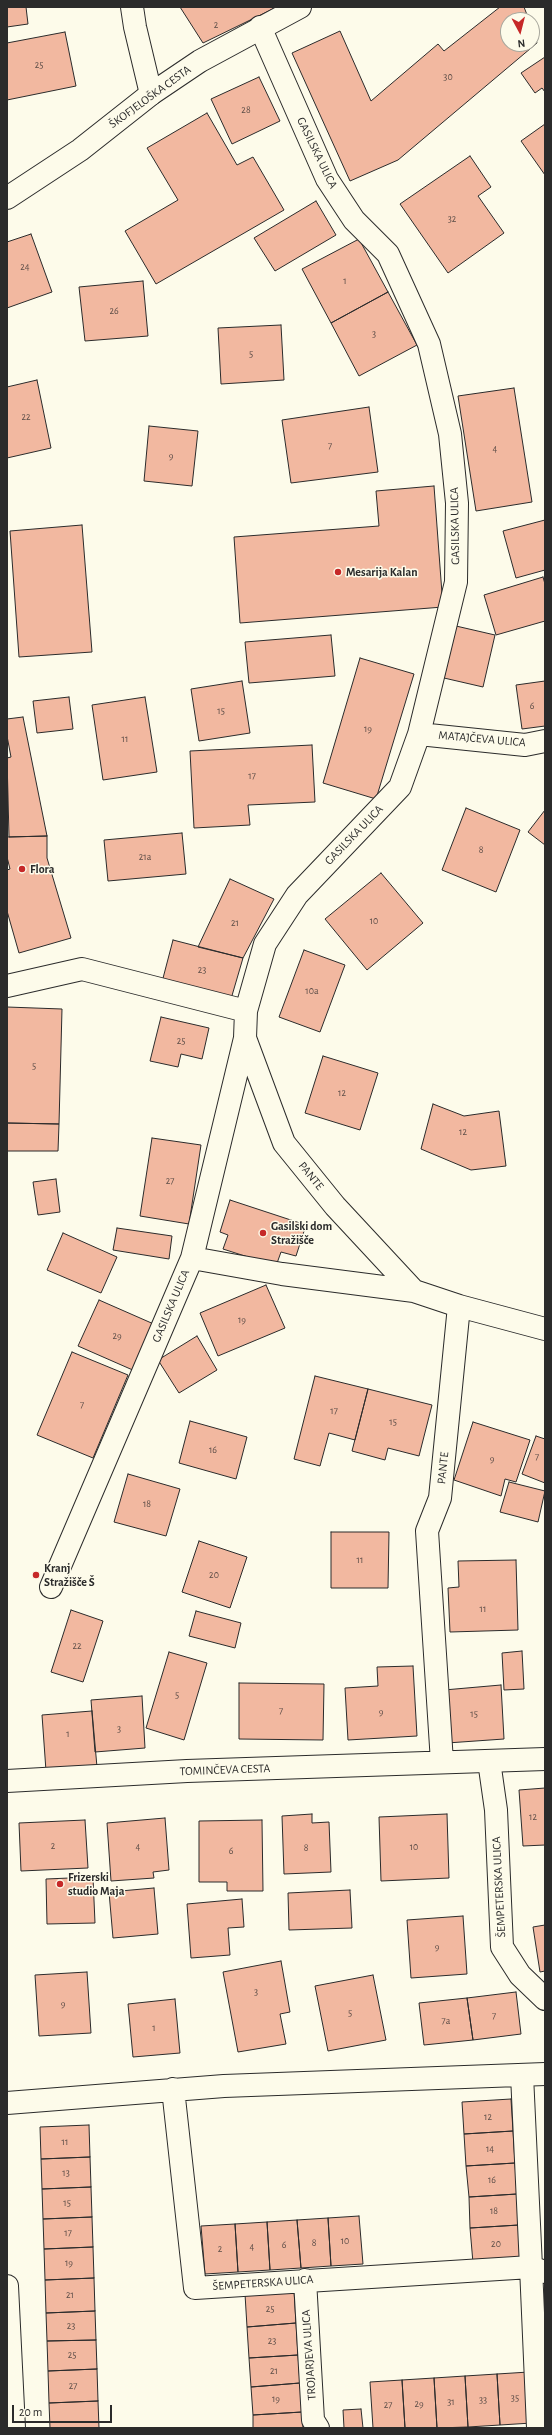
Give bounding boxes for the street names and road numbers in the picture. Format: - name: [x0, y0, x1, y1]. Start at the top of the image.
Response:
- street label: ŠKOFJELOŠKA CESTA: [106, 62, 194, 132]
- street label: GASILSKA ULICA: [293, 115, 341, 191]
- street label: GASILSKA ULICA: [447, 487, 463, 565]
- street label: MATAJČEVA ULICA: [438, 728, 526, 750]
- street label: GASILSKA ULICA: [322, 802, 386, 868]
- street label: PANTE: [295, 1159, 327, 1193]
- street label: GASILSKA ULICA: [149, 1267, 193, 1345]
- street label: PANTE: [434, 1451, 452, 1485]
- street label: TOMINČEVA CESTA: [179, 1761, 271, 1779]
- street label: ŠEMPETERSKA ULICA: [489, 1836, 509, 1938]
- street label: ŠEMPETERSKA ULICA: [212, 2272, 314, 2294]
- street label: TROJARJEVA ULICA: [299, 2309, 319, 2401]

